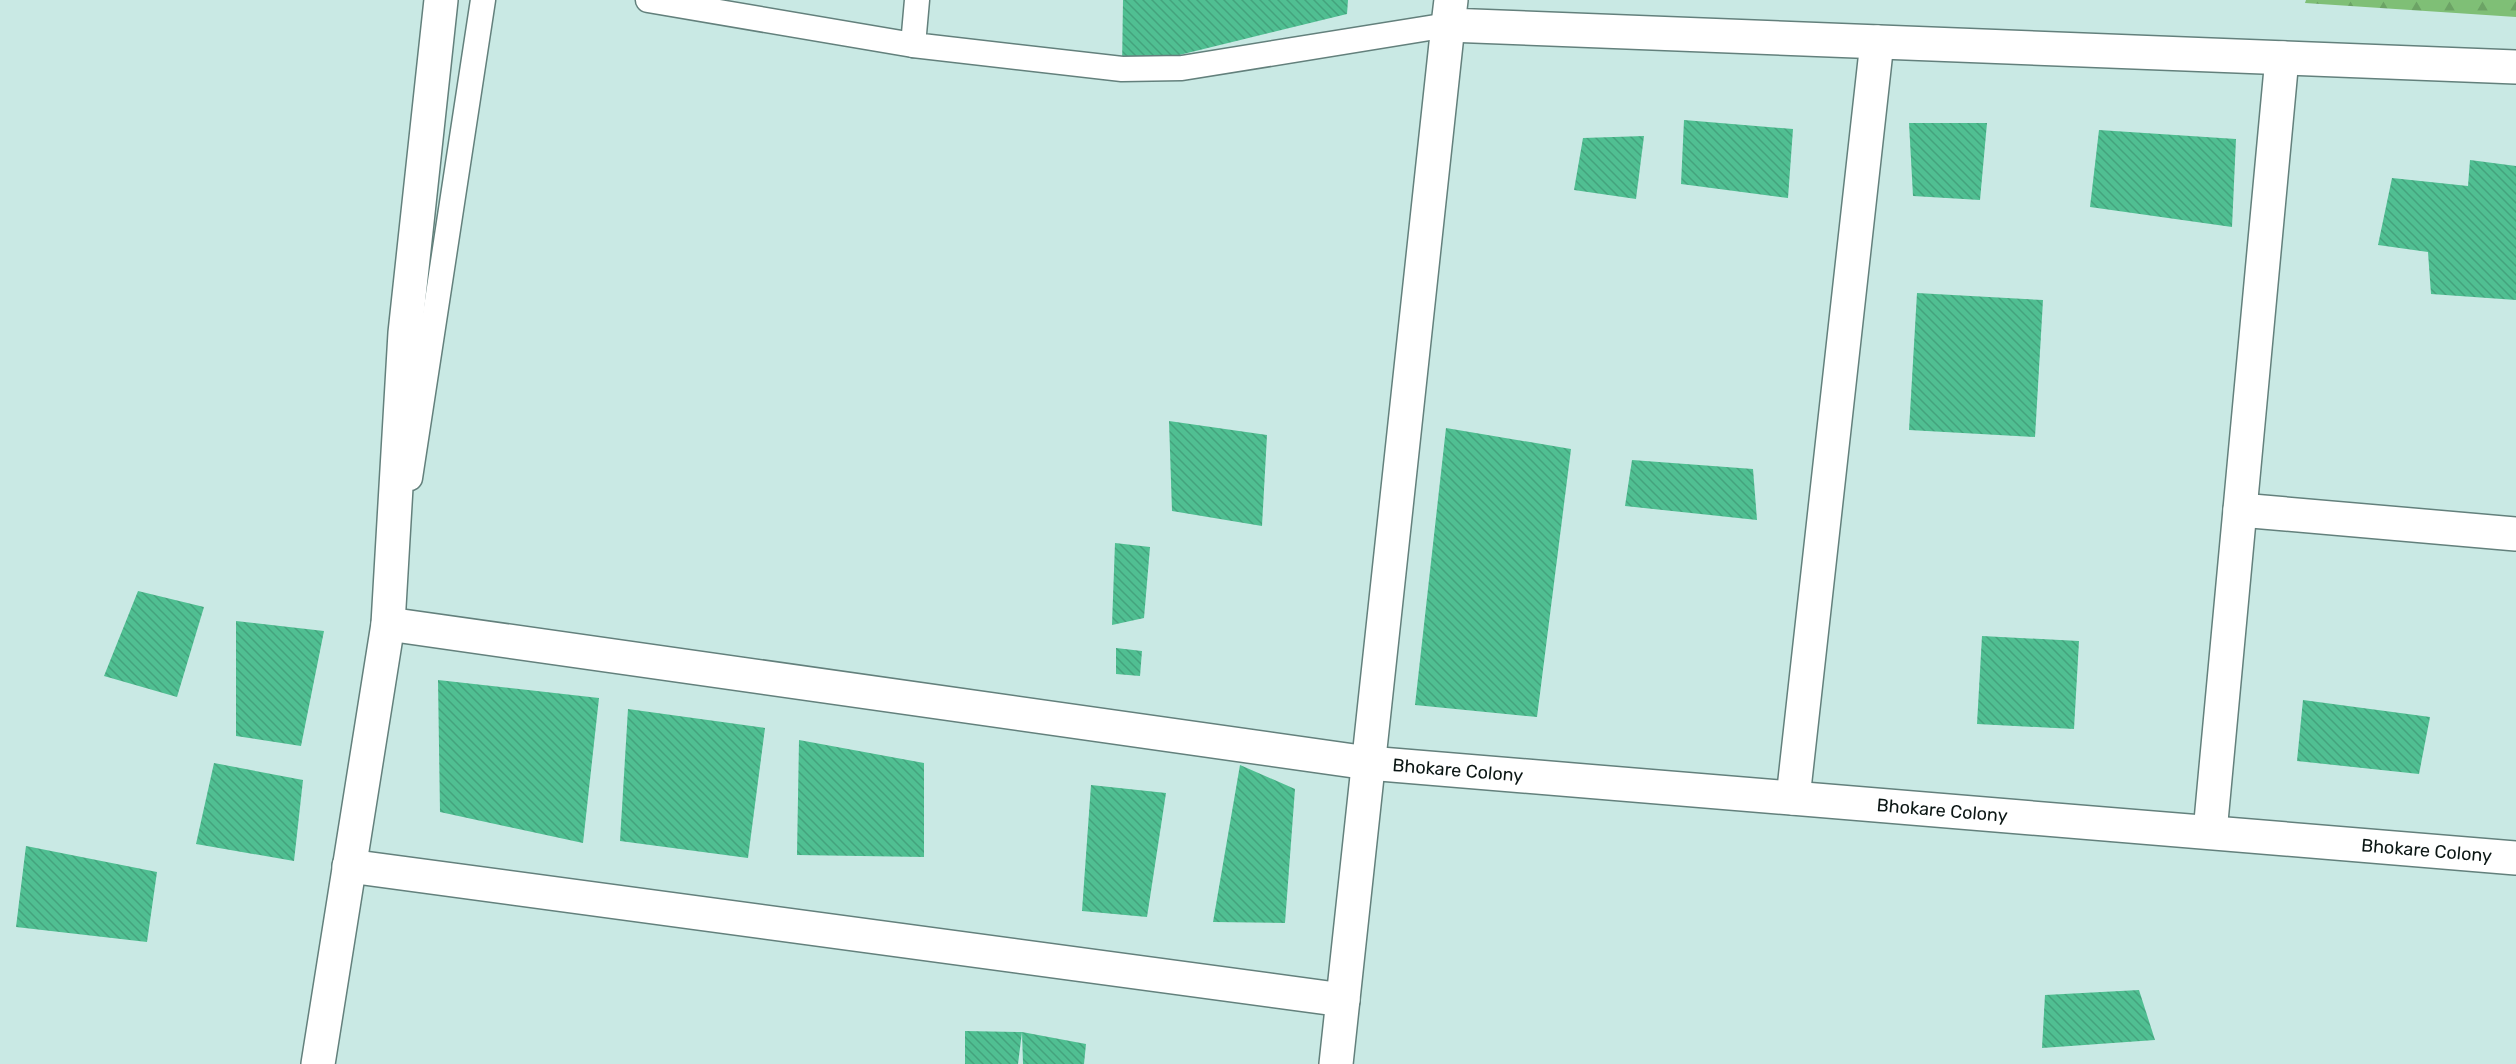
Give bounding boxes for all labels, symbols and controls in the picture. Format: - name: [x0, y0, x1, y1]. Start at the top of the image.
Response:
- street label: Bhokare Colony: [1392, 754, 1524, 787]
- street label: Bhokare Colony: [1876, 794, 2009, 827]
- street label: Bhokare Colony: [2360, 834, 2493, 867]

